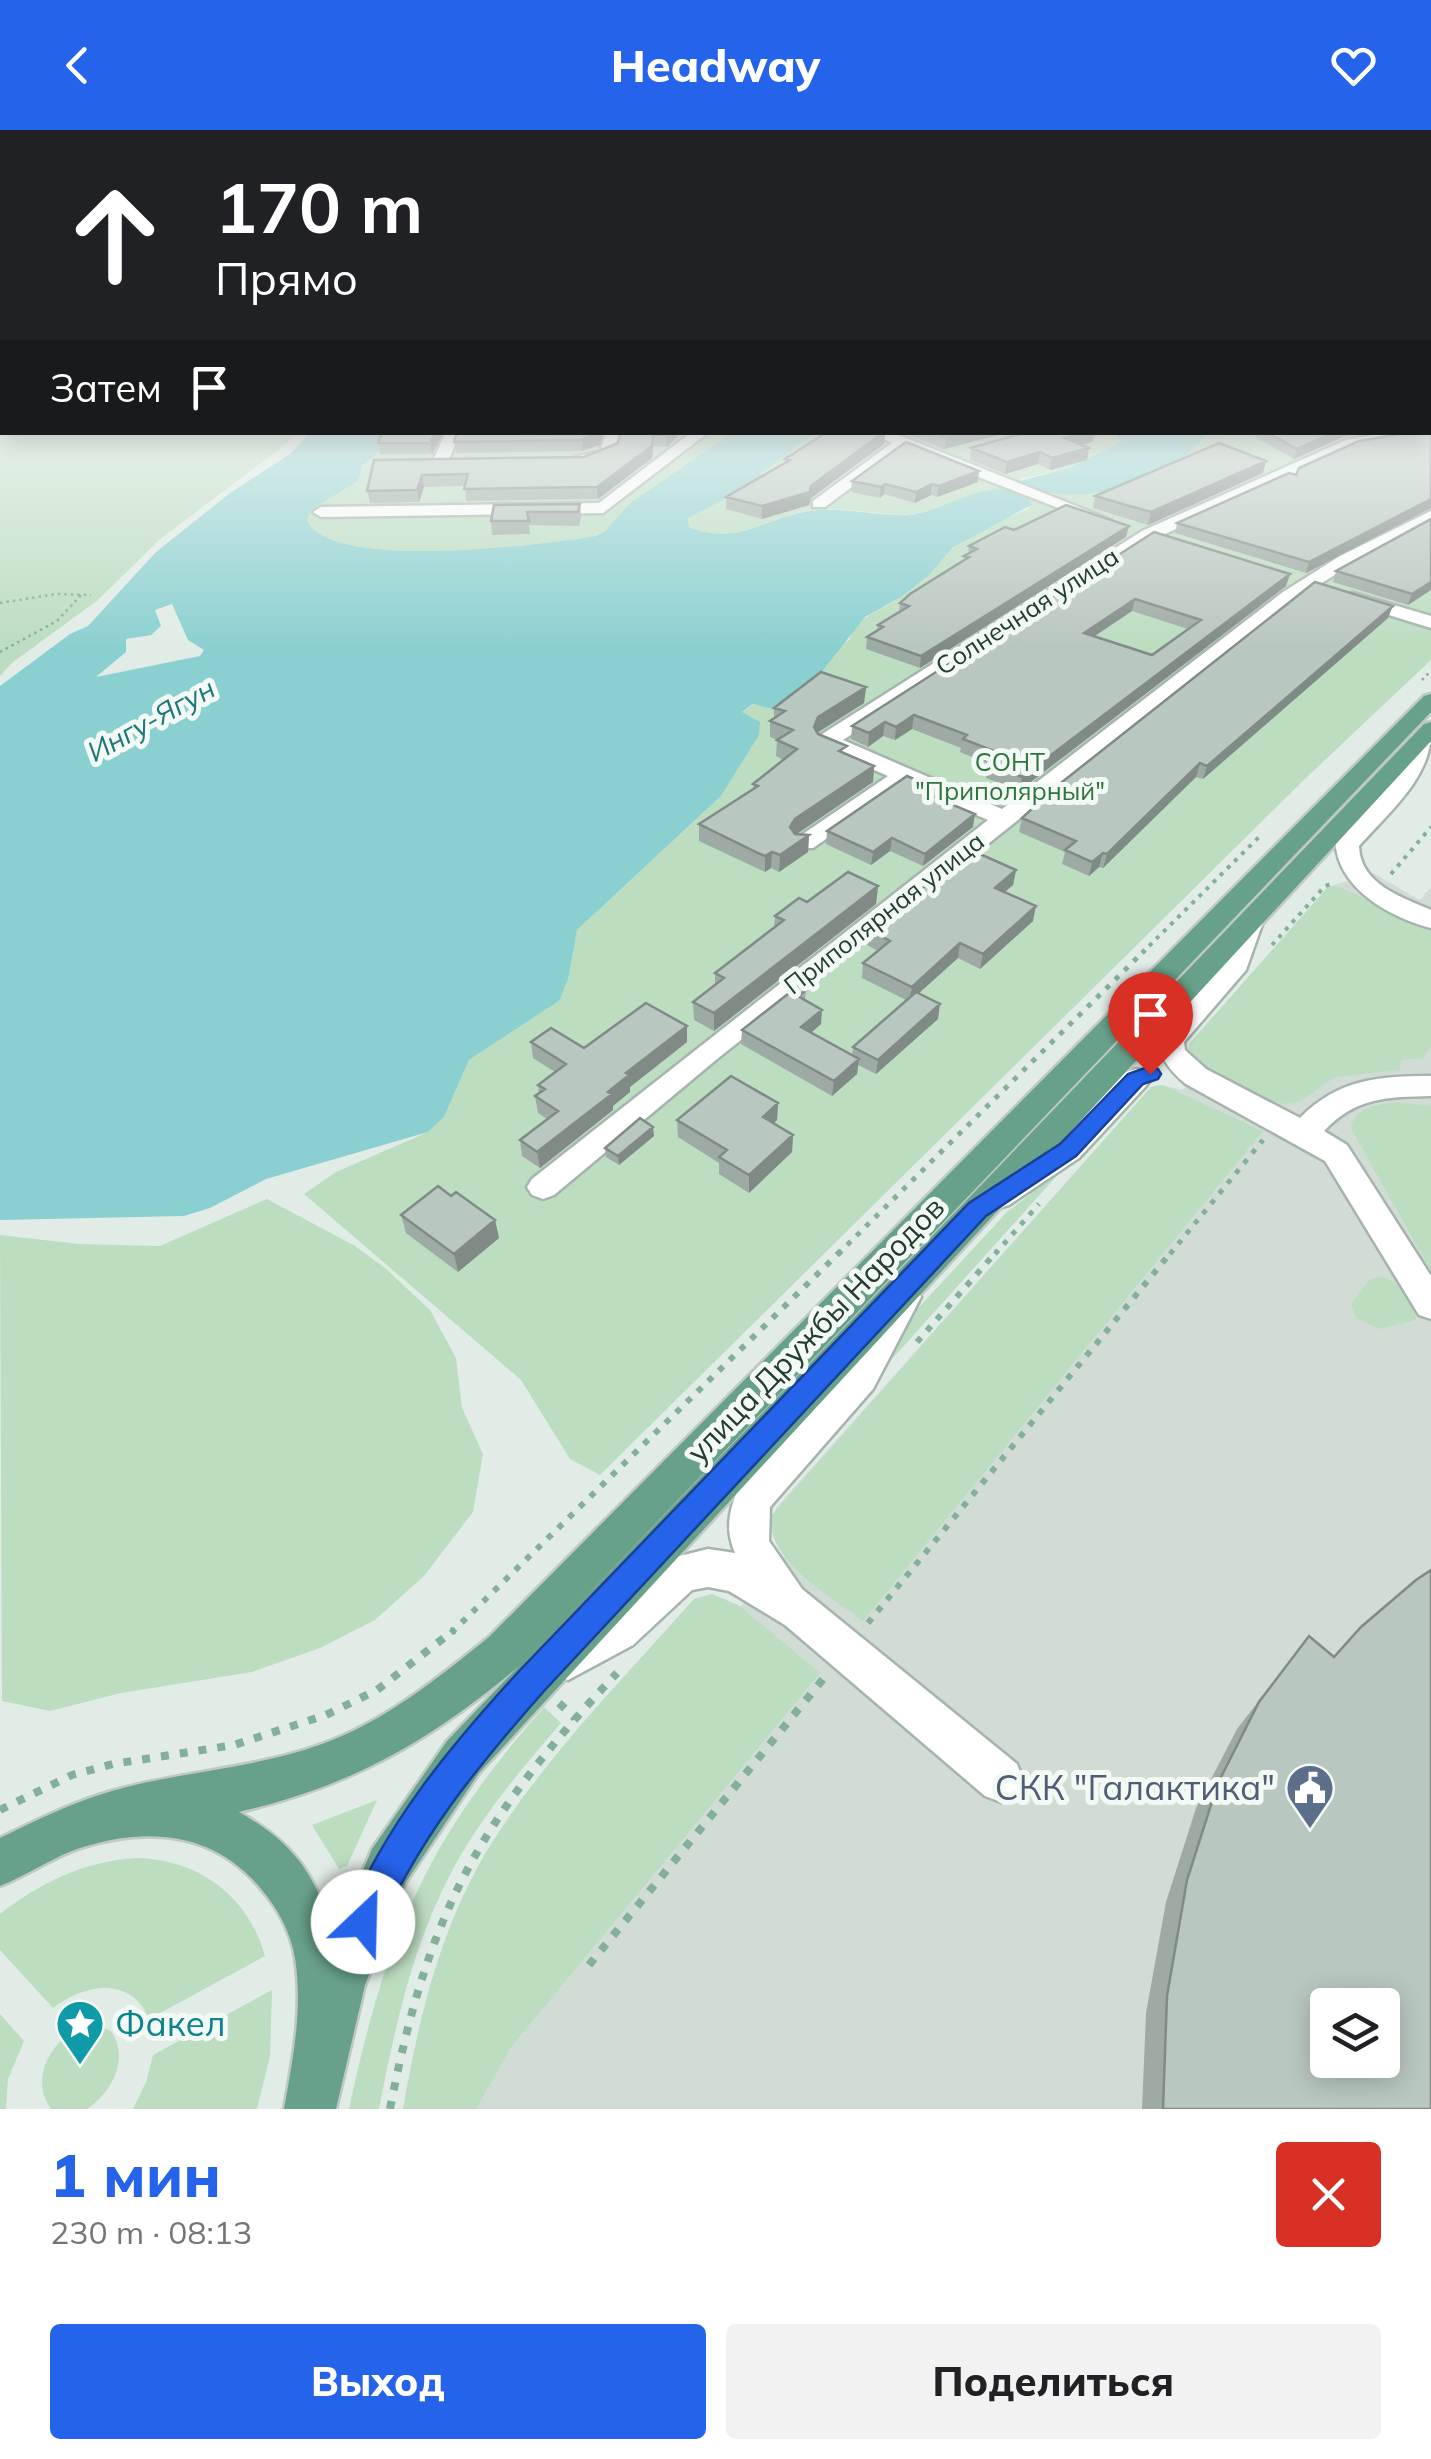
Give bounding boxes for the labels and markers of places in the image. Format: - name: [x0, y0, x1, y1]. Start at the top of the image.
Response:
- pin: [1108, 972, 1193, 1075]
- public building icon: СКК "Галактика": [1284, 1762, 1336, 1830]
- place label: СКК "Галактика": [995, 1765, 1275, 1809]
- place icon: Факел: [54, 1998, 106, 2066]
- place label: Факел: [115, 2001, 226, 2045]

